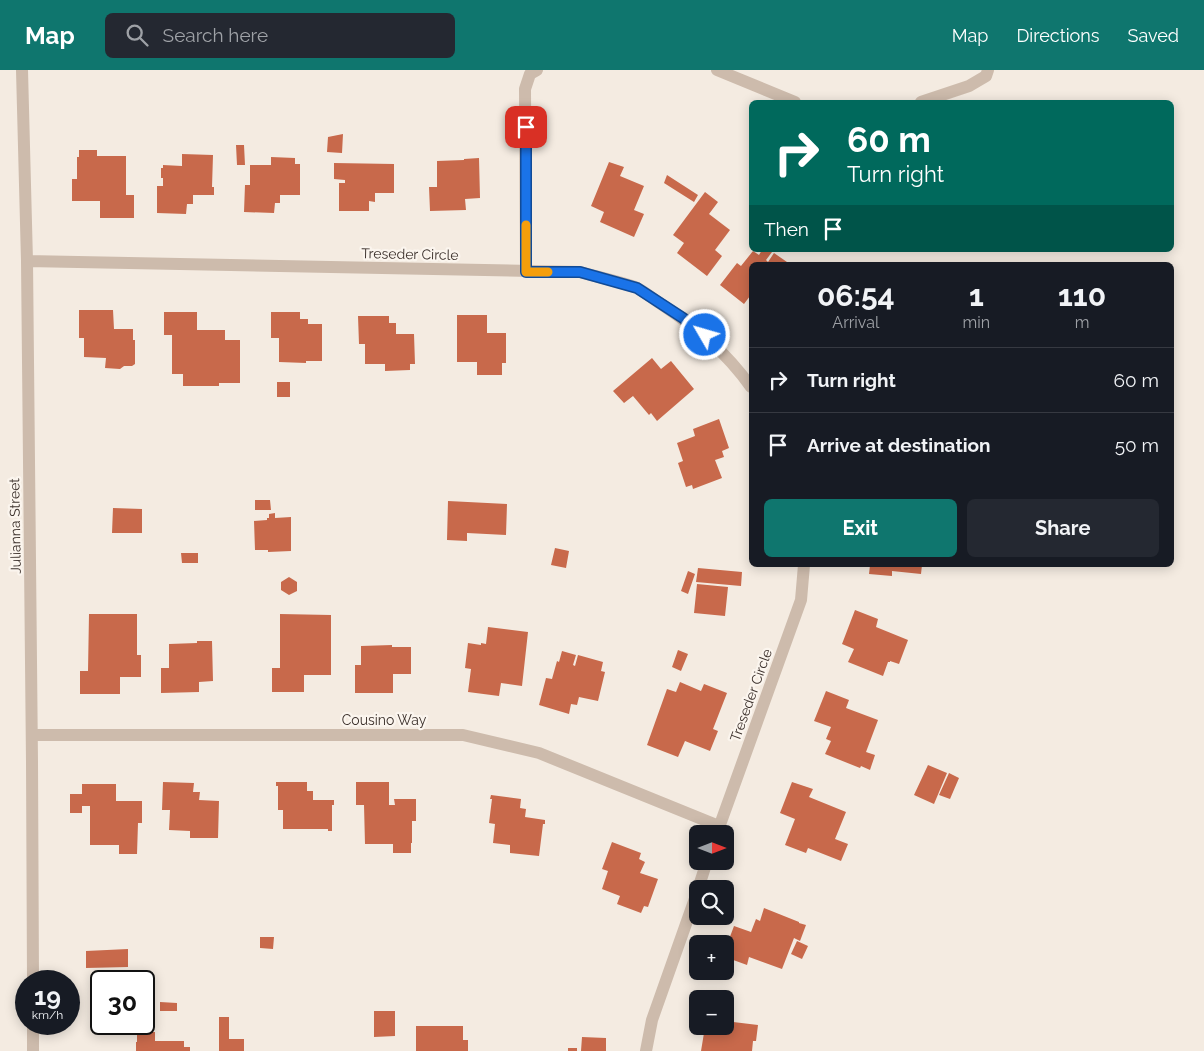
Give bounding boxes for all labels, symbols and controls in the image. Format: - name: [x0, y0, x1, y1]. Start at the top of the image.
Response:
- search box: [105, 13, 455, 58]
- text: Map: [25, 21, 75, 50]
- icon: search: [123, 21, 151, 49]
- text: Search here: [163, 24, 268, 46]
- text: Map: [952, 25, 988, 46]
- text: Directions: [1016, 25, 1100, 46]
- text: Saved: [1128, 25, 1179, 46]
- pin: [505, 106, 547, 148]
- icon: arrive: [512, 113, 540, 141]
- text: 60 m: [847, 119, 931, 160]
- icon: right: [764, 120, 829, 185]
- text: Turn right: [847, 161, 944, 187]
- icon: arrive: [819, 215, 847, 243]
- text: Then: [764, 218, 809, 240]
- street label: Treseder Circle: [361, 245, 459, 263]
- text: 06:54: [817, 278, 895, 313]
- text: 1: [969, 278, 984, 313]
- text: 110: [1058, 278, 1106, 313]
- position arrow: [678, 308, 730, 360]
- text: Arrival: [832, 313, 879, 332]
- text: min: [963, 313, 990, 332]
- text: m: [1075, 313, 1089, 332]
- icon: right: [764, 366, 792, 394]
- text: Turn right: [807, 369, 896, 391]
- text: 60 m: [1114, 369, 1159, 391]
- icon: arrive: [764, 431, 792, 459]
- text: Arrive at destination: [807, 434, 991, 456]
- text: 50 m: [1115, 434, 1159, 456]
- street label: Julianna Street: [6, 478, 24, 574]
- button: Exit: [764, 499, 957, 557]
- button: Share: [967, 499, 1159, 557]
- street label: Treseder Circle: [727, 647, 775, 743]
- street label: Cousino Way: [342, 712, 427, 728]
- north arrow: [689, 825, 734, 870]
- map controls: [689, 825, 734, 1035]
- button: search: [689, 880, 734, 925]
- button: +: [689, 935, 734, 980]
- speed limit sign: 30: [90, 970, 155, 1035]
- text: 19: [34, 981, 61, 1011]
- button: −: [689, 990, 734, 1035]
- text: km/h: [32, 1008, 63, 1022]

